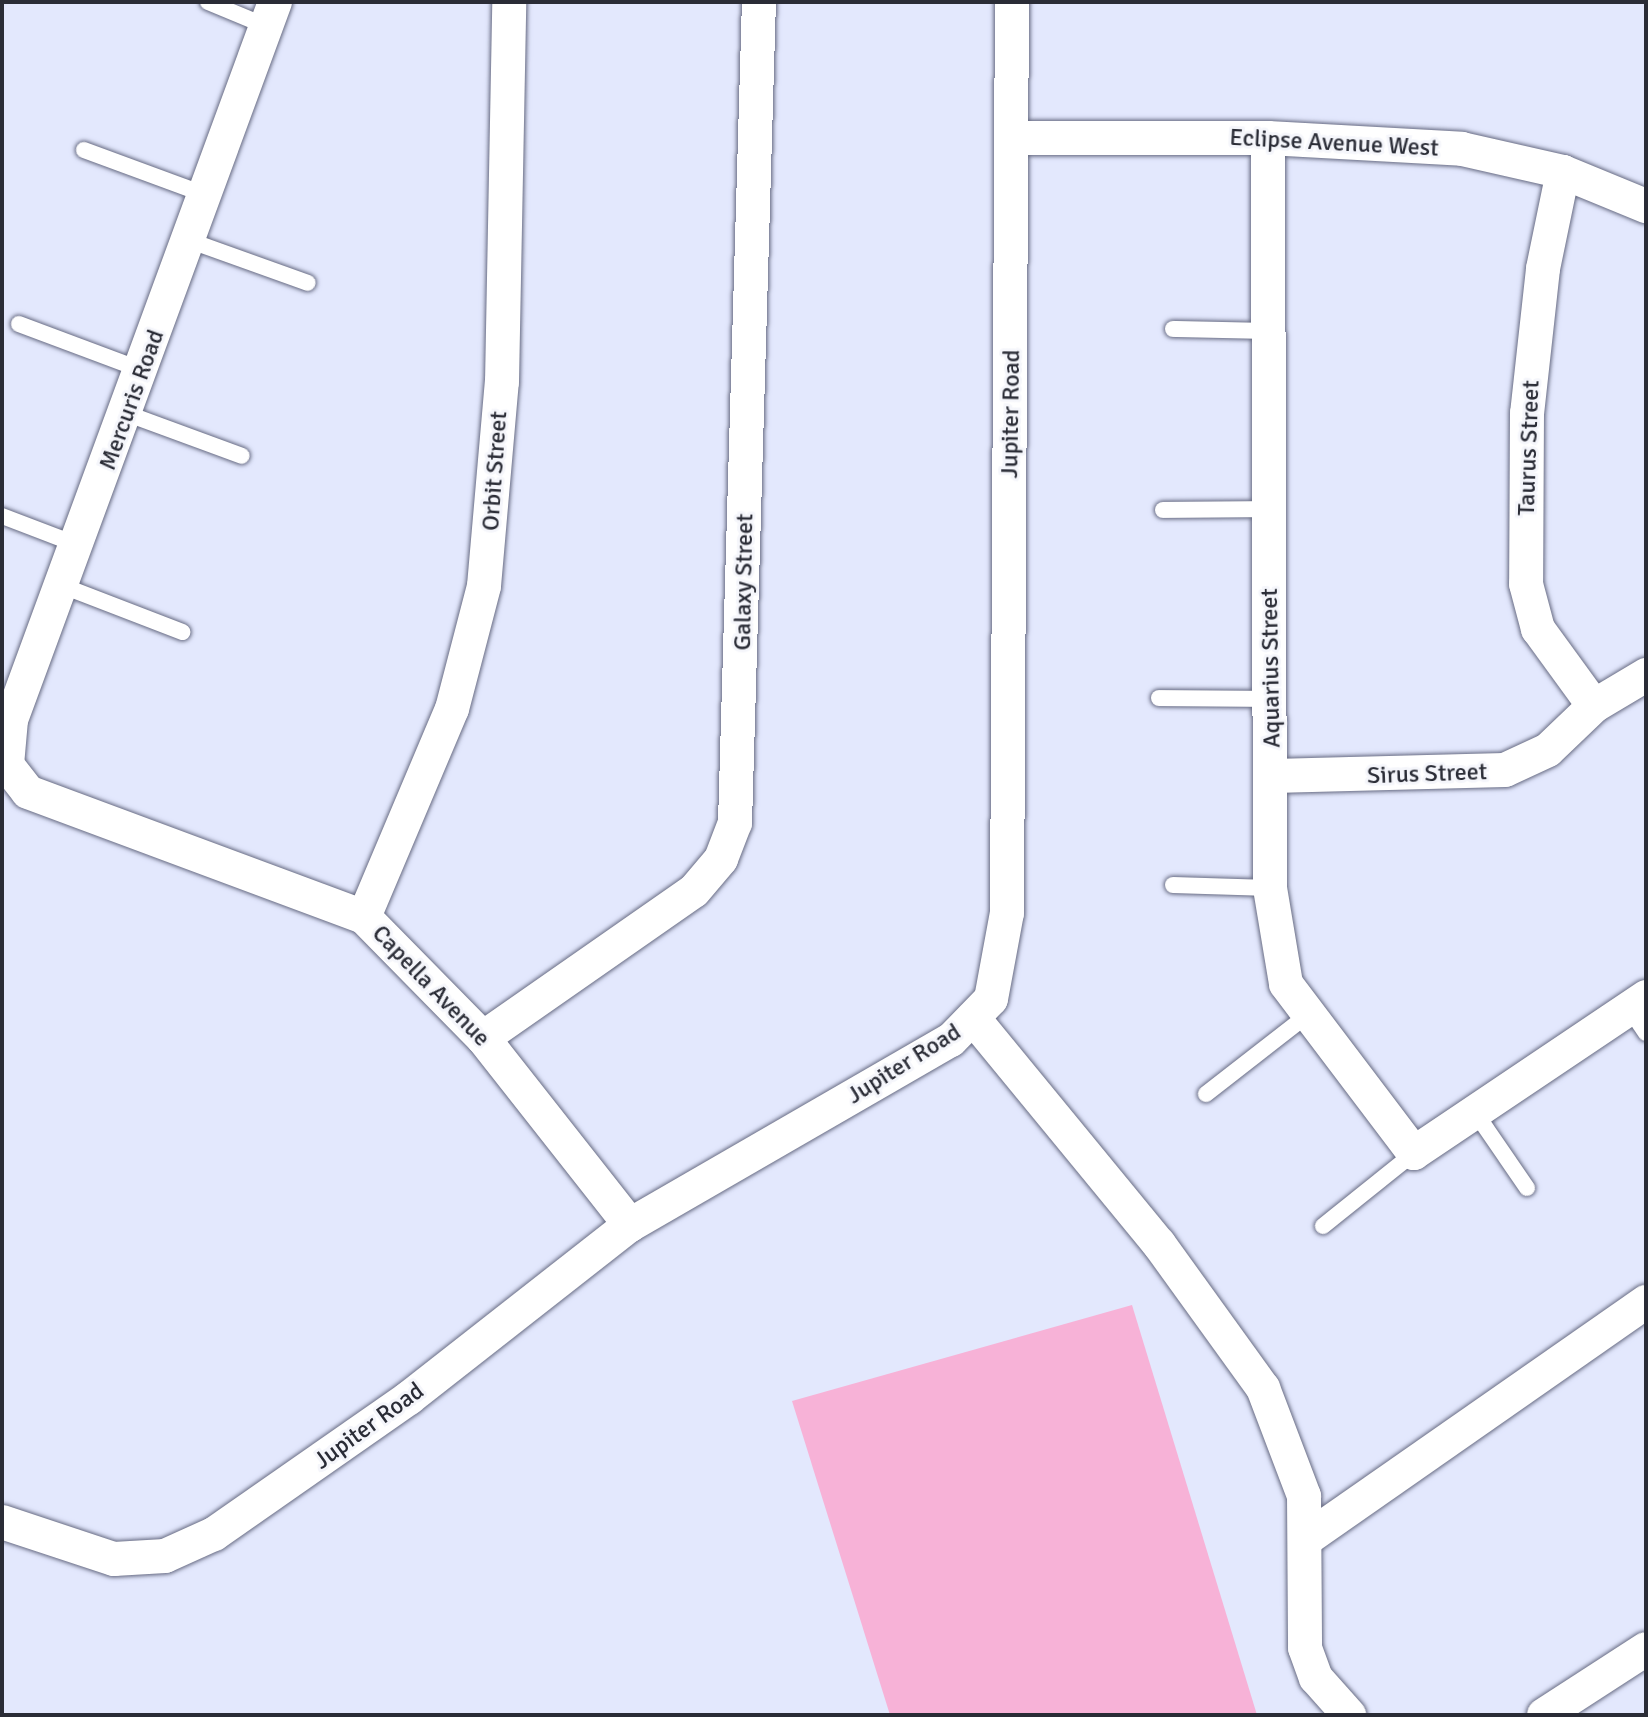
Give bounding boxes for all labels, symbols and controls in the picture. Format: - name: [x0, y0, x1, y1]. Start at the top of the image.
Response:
- street label: Eclipse Avenue West: [1229, 123, 1439, 163]
- street label: Mercuris Road: [93, 326, 171, 474]
- street label: Jupiter Road: [995, 349, 1027, 479]
- street label: Taurus Street: [1512, 380, 1546, 516]
- street label: Orbit Street: [476, 410, 514, 532]
- street label: Galaxy Street: [728, 513, 760, 651]
- street label: Aquarius Street: [1255, 588, 1287, 748]
- street label: Sirus Street: [1366, 758, 1488, 790]
- street label: Capella Avenue: [366, 919, 496, 1053]
- street label: Jupiter Road: [842, 1018, 966, 1110]
- street label: Jupiter Road: [308, 1377, 430, 1475]

